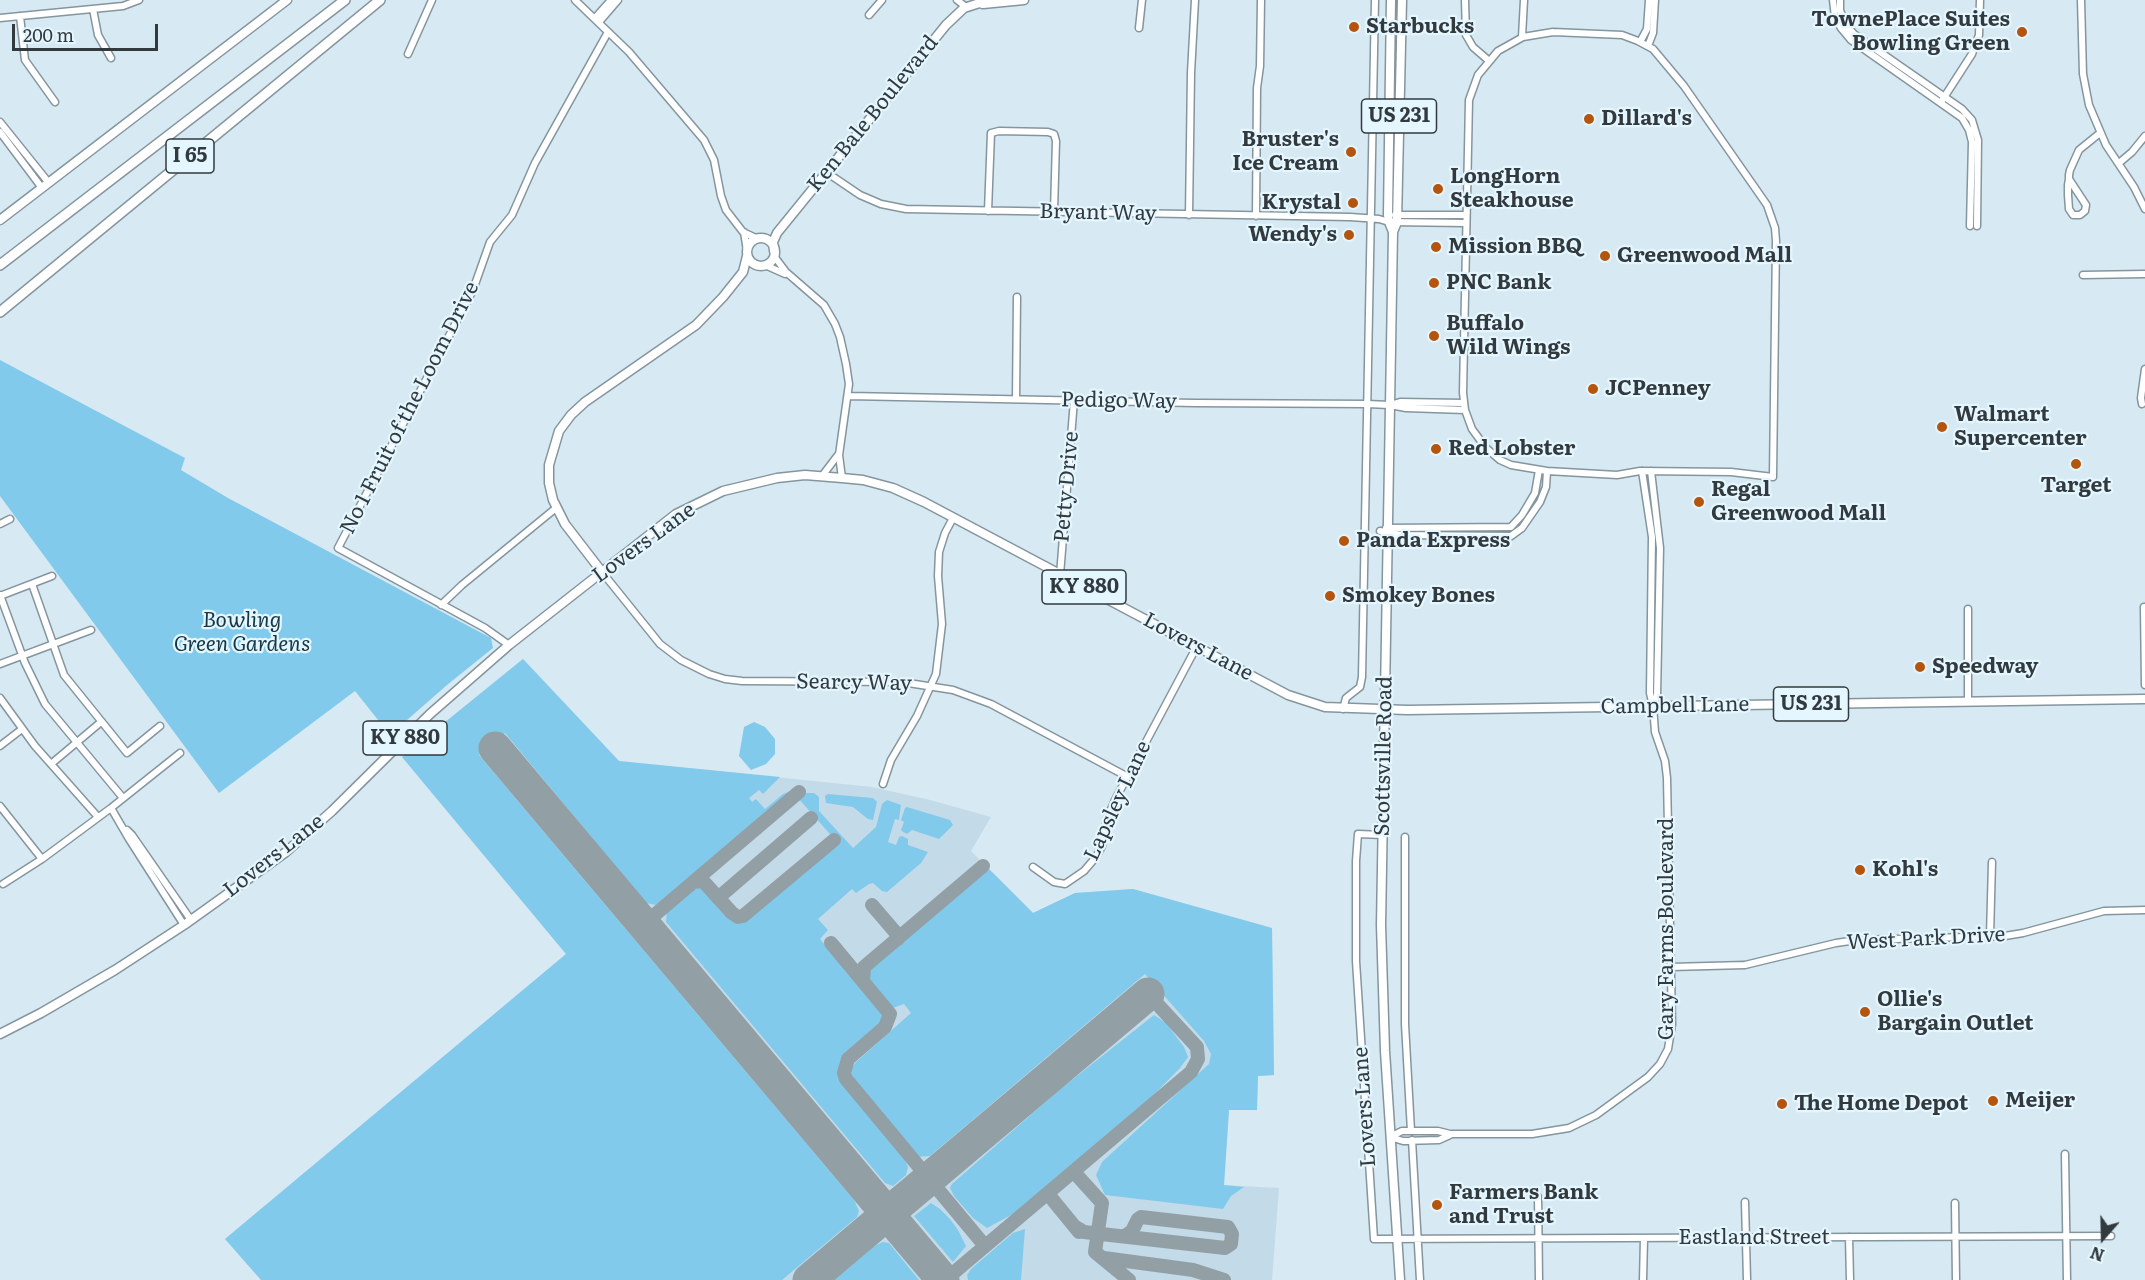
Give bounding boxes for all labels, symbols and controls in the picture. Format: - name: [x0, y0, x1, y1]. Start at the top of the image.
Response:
- place label: TownePlace Suites Bowling Green: [1811, 7, 2010, 57]
- scale bar: [15, 12, 160, 50]
- place label: Starbucks: [1366, 14, 1474, 40]
- marker: Starbucks: [1347, 20, 1361, 34]
- text: 200 m: [23, 21, 74, 48]
- marker: TownePlace Suites Bowling Green: [2015, 25, 2029, 39]
- street label: Ken Bale Boulevard: [802, 31, 944, 197]
- road number: US 231: [1362, 99, 1436, 133]
- place label: Dillard's: [1601, 106, 1692, 132]
- marker: Dillard's: [1582, 112, 1596, 126]
- place label: Bruster's Ice Cream: [1232, 127, 1339, 177]
- road number: I 65: [166, 139, 214, 173]
- marker: Bruster's Ice Cream: [1344, 145, 1358, 159]
- place label: LongHorn Steakhouse: [1450, 164, 1574, 214]
- marker: LongHorn Steakhouse: [1431, 182, 1445, 196]
- place label: Krystal: [1262, 190, 1341, 216]
- marker: Krystal: [1346, 196, 1360, 210]
- street label: Bryant Way: [1039, 199, 1157, 227]
- place label: Wendy's: [1248, 222, 1337, 248]
- marker: Wendy's: [1342, 228, 1356, 242]
- place label: Mission BBQ: [1448, 234, 1582, 260]
- marker: Mission BBQ: [1429, 240, 1443, 254]
- place label: Greenwood Mall: [1617, 243, 1792, 269]
- marker: Greenwood Mall: [1598, 249, 1612, 263]
- place label: PNC Bank: [1446, 270, 1551, 296]
- marker: PNC Bank: [1427, 276, 1441, 290]
- street label: No 1 Fruit of the Loom Drive: [335, 278, 485, 538]
- place label: Buffalo Wild Wings: [1446, 311, 1570, 361]
- marker: Buffalo Wild Wings: [1427, 329, 1441, 343]
- place label: JCPenney: [1605, 376, 1710, 402]
- marker: JCPenney: [1586, 382, 1600, 396]
- street label: Pedigo Way: [1061, 387, 1177, 415]
- place label: Walmart Supercenter: [1954, 402, 2087, 452]
- marker: Walmart Supercenter: [1935, 420, 1949, 434]
- street label: Petty Drive: [1050, 430, 1084, 544]
- place label: Red Lobster: [1448, 436, 1575, 462]
- marker: Red Lobster: [1429, 442, 1443, 456]
- marker: Target: [2069, 457, 2083, 471]
- place label: Target: [2041, 473, 2111, 499]
- place label: Regal Greenwood Mall: [1711, 477, 1886, 527]
- marker: Regal Greenwood Mall: [1692, 495, 1706, 509]
- street label: Lovers Lane: [588, 497, 700, 589]
- place label: Panda Express: [1356, 528, 1510, 554]
- marker: Panda Express: [1337, 534, 1351, 548]
- road number: KY 880: [1042, 570, 1126, 604]
- place label: Smokey Bones: [1342, 583, 1495, 609]
- marker: Smokey Bones: [1323, 589, 1337, 603]
- park label: Bowling Green Gardens: [174, 608, 310, 658]
- street label: Lovers Lane: [1139, 608, 1257, 686]
- place label: Speedway: [1932, 654, 2038, 680]
- marker: Speedway: [1913, 660, 1927, 674]
- street label: Searcy Way: [796, 669, 912, 697]
- street label: Scottsville Road: [1370, 676, 1398, 836]
- road number: US 231: [1774, 687, 1848, 721]
- street label: Campbell Lane: [1600, 692, 1750, 720]
- road number: KY 880: [363, 721, 447, 755]
- street label: Lapsley Lane: [1079, 737, 1157, 865]
- street label: Lovers Lane: [219, 809, 329, 903]
- street label: Gary Farms Boulevard: [1654, 818, 1680, 1040]
- place label: Kohl's: [1872, 857, 1938, 883]
- marker: Kohl's: [1853, 863, 1867, 877]
- street label: West Park Drive: [1846, 922, 2006, 956]
- place label: Ollie's Bargain Outlet: [1877, 987, 2034, 1037]
- marker: Ollie's Bargain Outlet: [1858, 1005, 1872, 1019]
- street label: Lovers Lane: [1348, 1046, 1382, 1168]
- place label: Meijer: [2005, 1088, 2075, 1114]
- place label: The Home Depot: [1794, 1091, 1968, 1117]
- marker: Meijer: [1986, 1094, 2000, 1108]
- marker: The Home Depot: [1775, 1097, 1789, 1111]
- place label: Farmers Bank and Trust: [1449, 1180, 1598, 1230]
- marker: Farmers Bank and Trust: [1430, 1198, 1444, 1212]
- north arrow: [2073, 1208, 2133, 1268]
- street label: Eastland Street: [1678, 1225, 1830, 1251]
- text: N: [2086, 1241, 2107, 1268]

